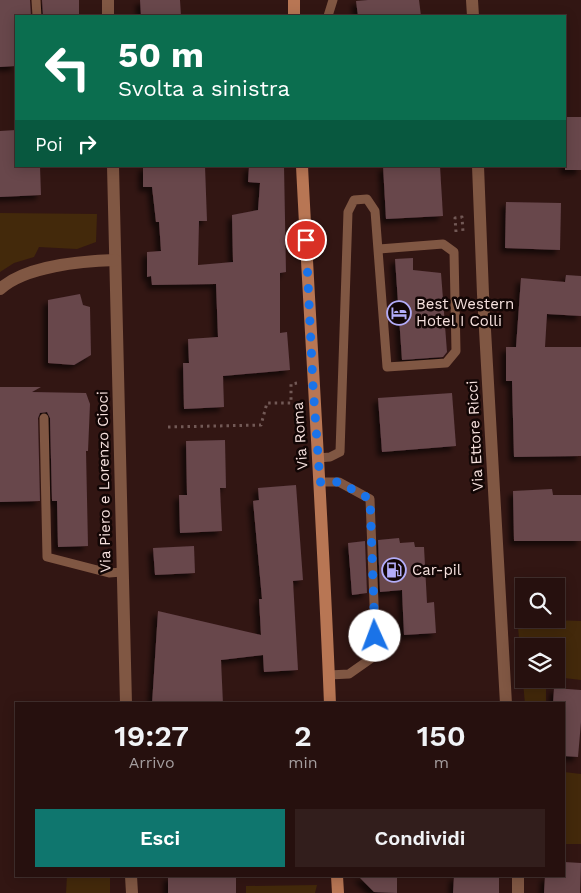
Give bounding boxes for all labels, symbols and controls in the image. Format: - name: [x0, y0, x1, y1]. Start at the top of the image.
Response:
- text: 50 m: [118, 34, 204, 76]
- icon: left: [35, 35, 100, 100]
- text: Svolta a sinistra: [118, 76, 290, 101]
- icon: right: [73, 130, 101, 158]
- text: Poi: [35, 133, 63, 156]
- pin: [285, 219, 327, 261]
- icon: arrive: [292, 226, 320, 254]
- place label: Best Western Hotel I Colli: [416, 295, 514, 330]
- hotel icon: Best Western Hotel I Colli: [386, 300, 412, 326]
- street label: Via Ettore Ricci: [463, 380, 487, 492]
- street label: Via Piero e Lorenzo Cioci: [93, 391, 115, 573]
- street label: Via Roma: [289, 401, 311, 471]
- fuel station icon: Car-pil: [381, 557, 407, 583]
- place label: Car-pil: [412, 561, 462, 579]
- map controls: [515, 578, 565, 688]
- button: search: [515, 578, 565, 628]
- position arrow: [348, 609, 400, 661]
- button: layers: [515, 638, 565, 688]
- text: 19:27: [114, 718, 189, 753]
- text: 2: [294, 718, 312, 753]
- text: 150: [417, 718, 466, 753]
- text: Arrivo: [129, 753, 175, 772]
- text: min: [288, 753, 318, 772]
- text: m: [434, 753, 449, 772]
- button: Esci: [35, 809, 285, 867]
- button: Condividi: [295, 809, 545, 867]

